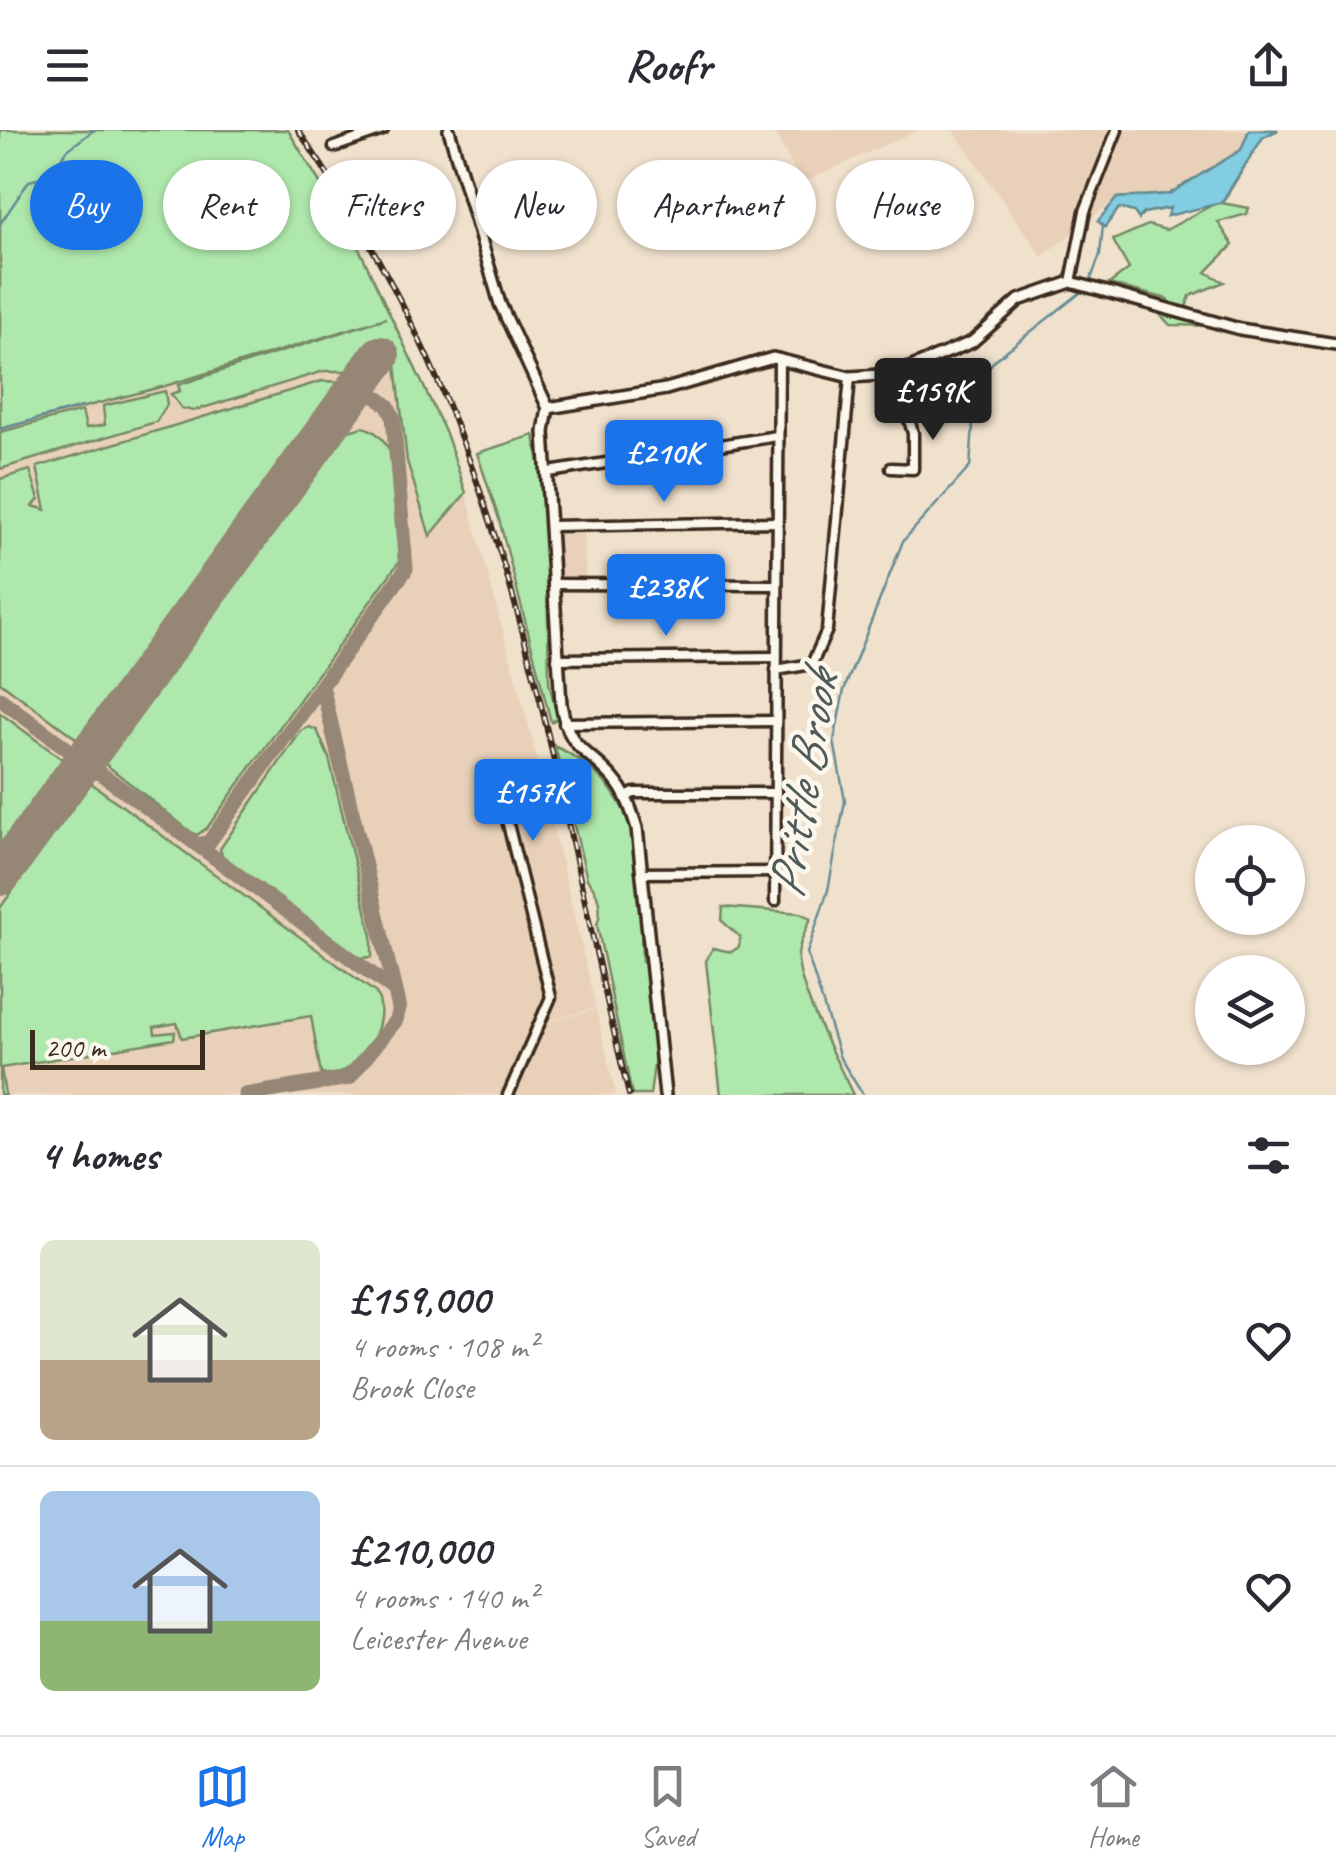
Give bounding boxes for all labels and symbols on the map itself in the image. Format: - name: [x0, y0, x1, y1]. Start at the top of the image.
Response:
- pin: £159K: [863, 358, 1003, 443]
- pin: £210K: [594, 420, 734, 505]
- pin: £238K: [596, 554, 736, 639]
- water label: Prittle Brook: [753, 658, 855, 902]
- pin: £157K: [463, 759, 603, 844]
- scale bar: [30, 1025, 205, 1070]

